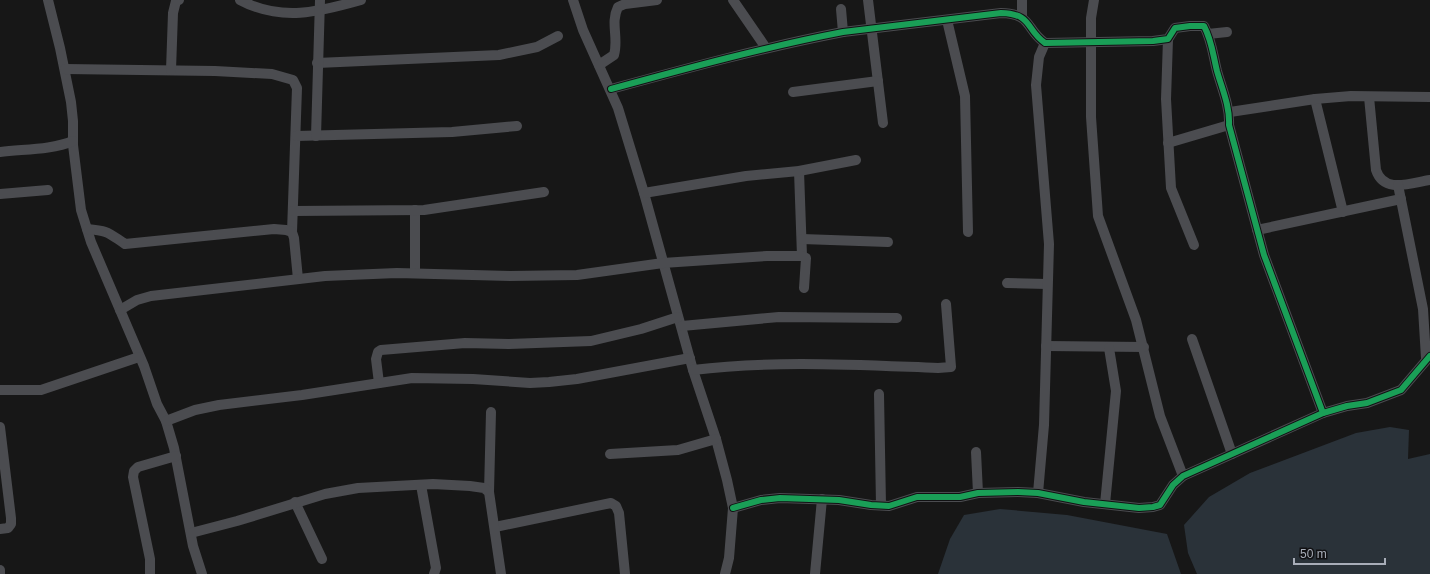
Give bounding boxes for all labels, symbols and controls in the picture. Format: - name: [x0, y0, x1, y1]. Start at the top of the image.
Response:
- scale bar: [1294, 540, 1385, 566]
- text: 50 m: [1300, 547, 1327, 561]

